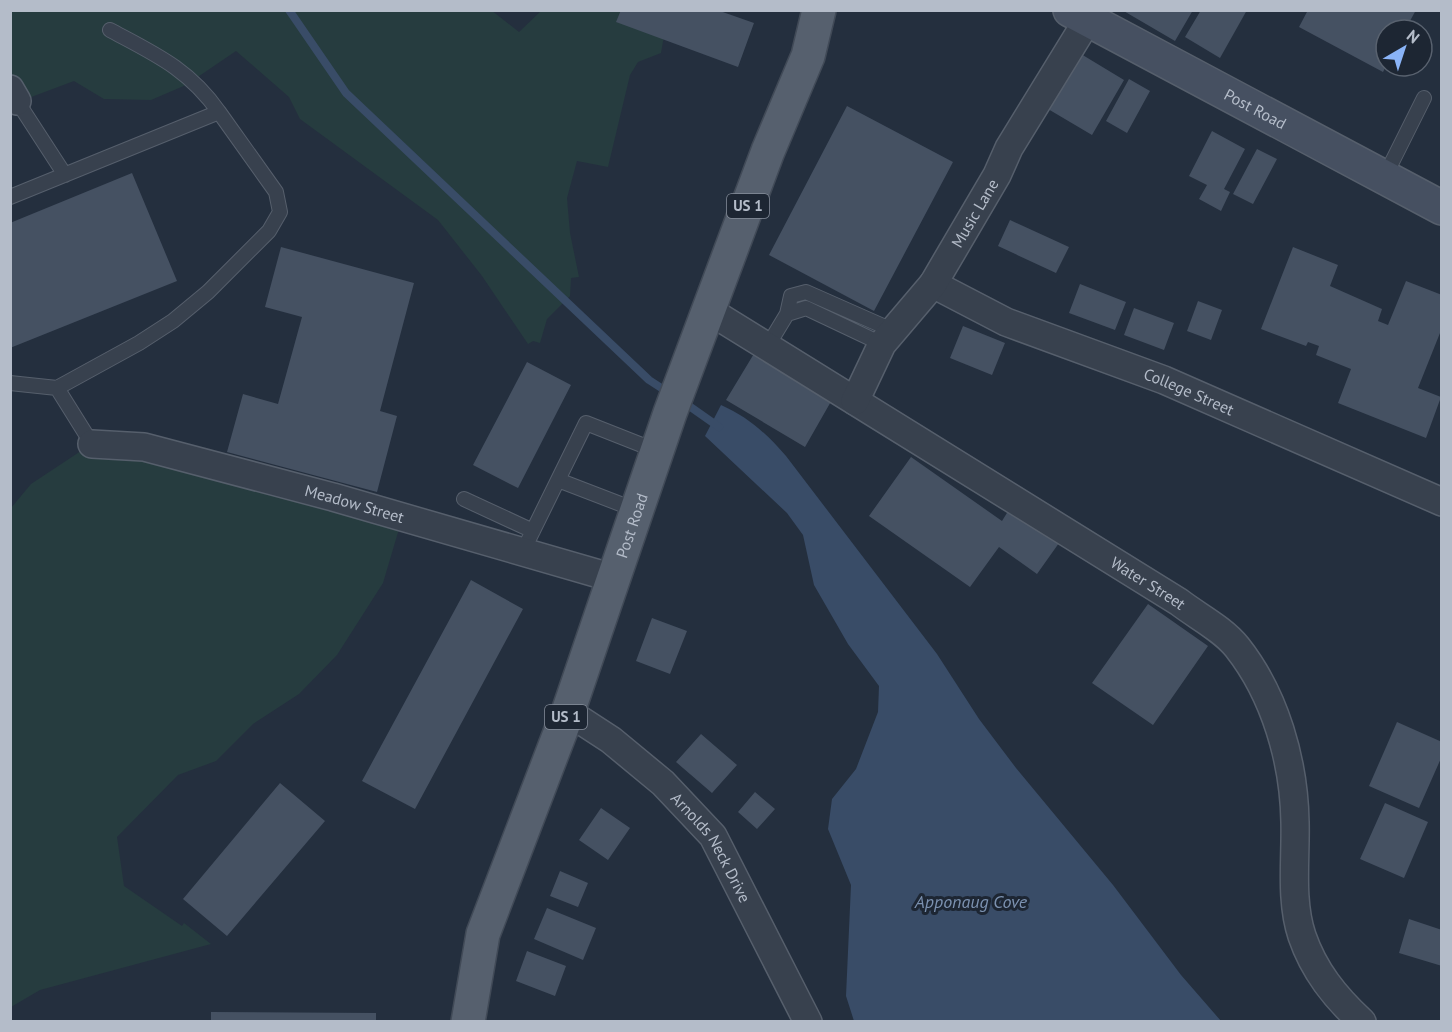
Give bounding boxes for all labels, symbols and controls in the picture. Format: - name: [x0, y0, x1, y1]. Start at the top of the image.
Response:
- north arrow: [1374, 18, 1434, 78]
- text: N: [1403, 25, 1424, 47]
- street label: Post Road: [1221, 84, 1290, 133]
- street label: Music Lane: [947, 175, 1003, 251]
- road number: US 1: [727, 194, 769, 218]
- street label: College Street: [1141, 363, 1238, 420]
- street label: Meadow Street: [303, 480, 407, 527]
- street label: Post Road: [611, 490, 652, 561]
- street label: Water Street: [1107, 552, 1190, 614]
- road number: US 1: [545, 705, 587, 729]
- street label: Arnolds Neck Drive: [667, 788, 755, 906]
- water label: Apponaug Cove: [914, 890, 1028, 913]

